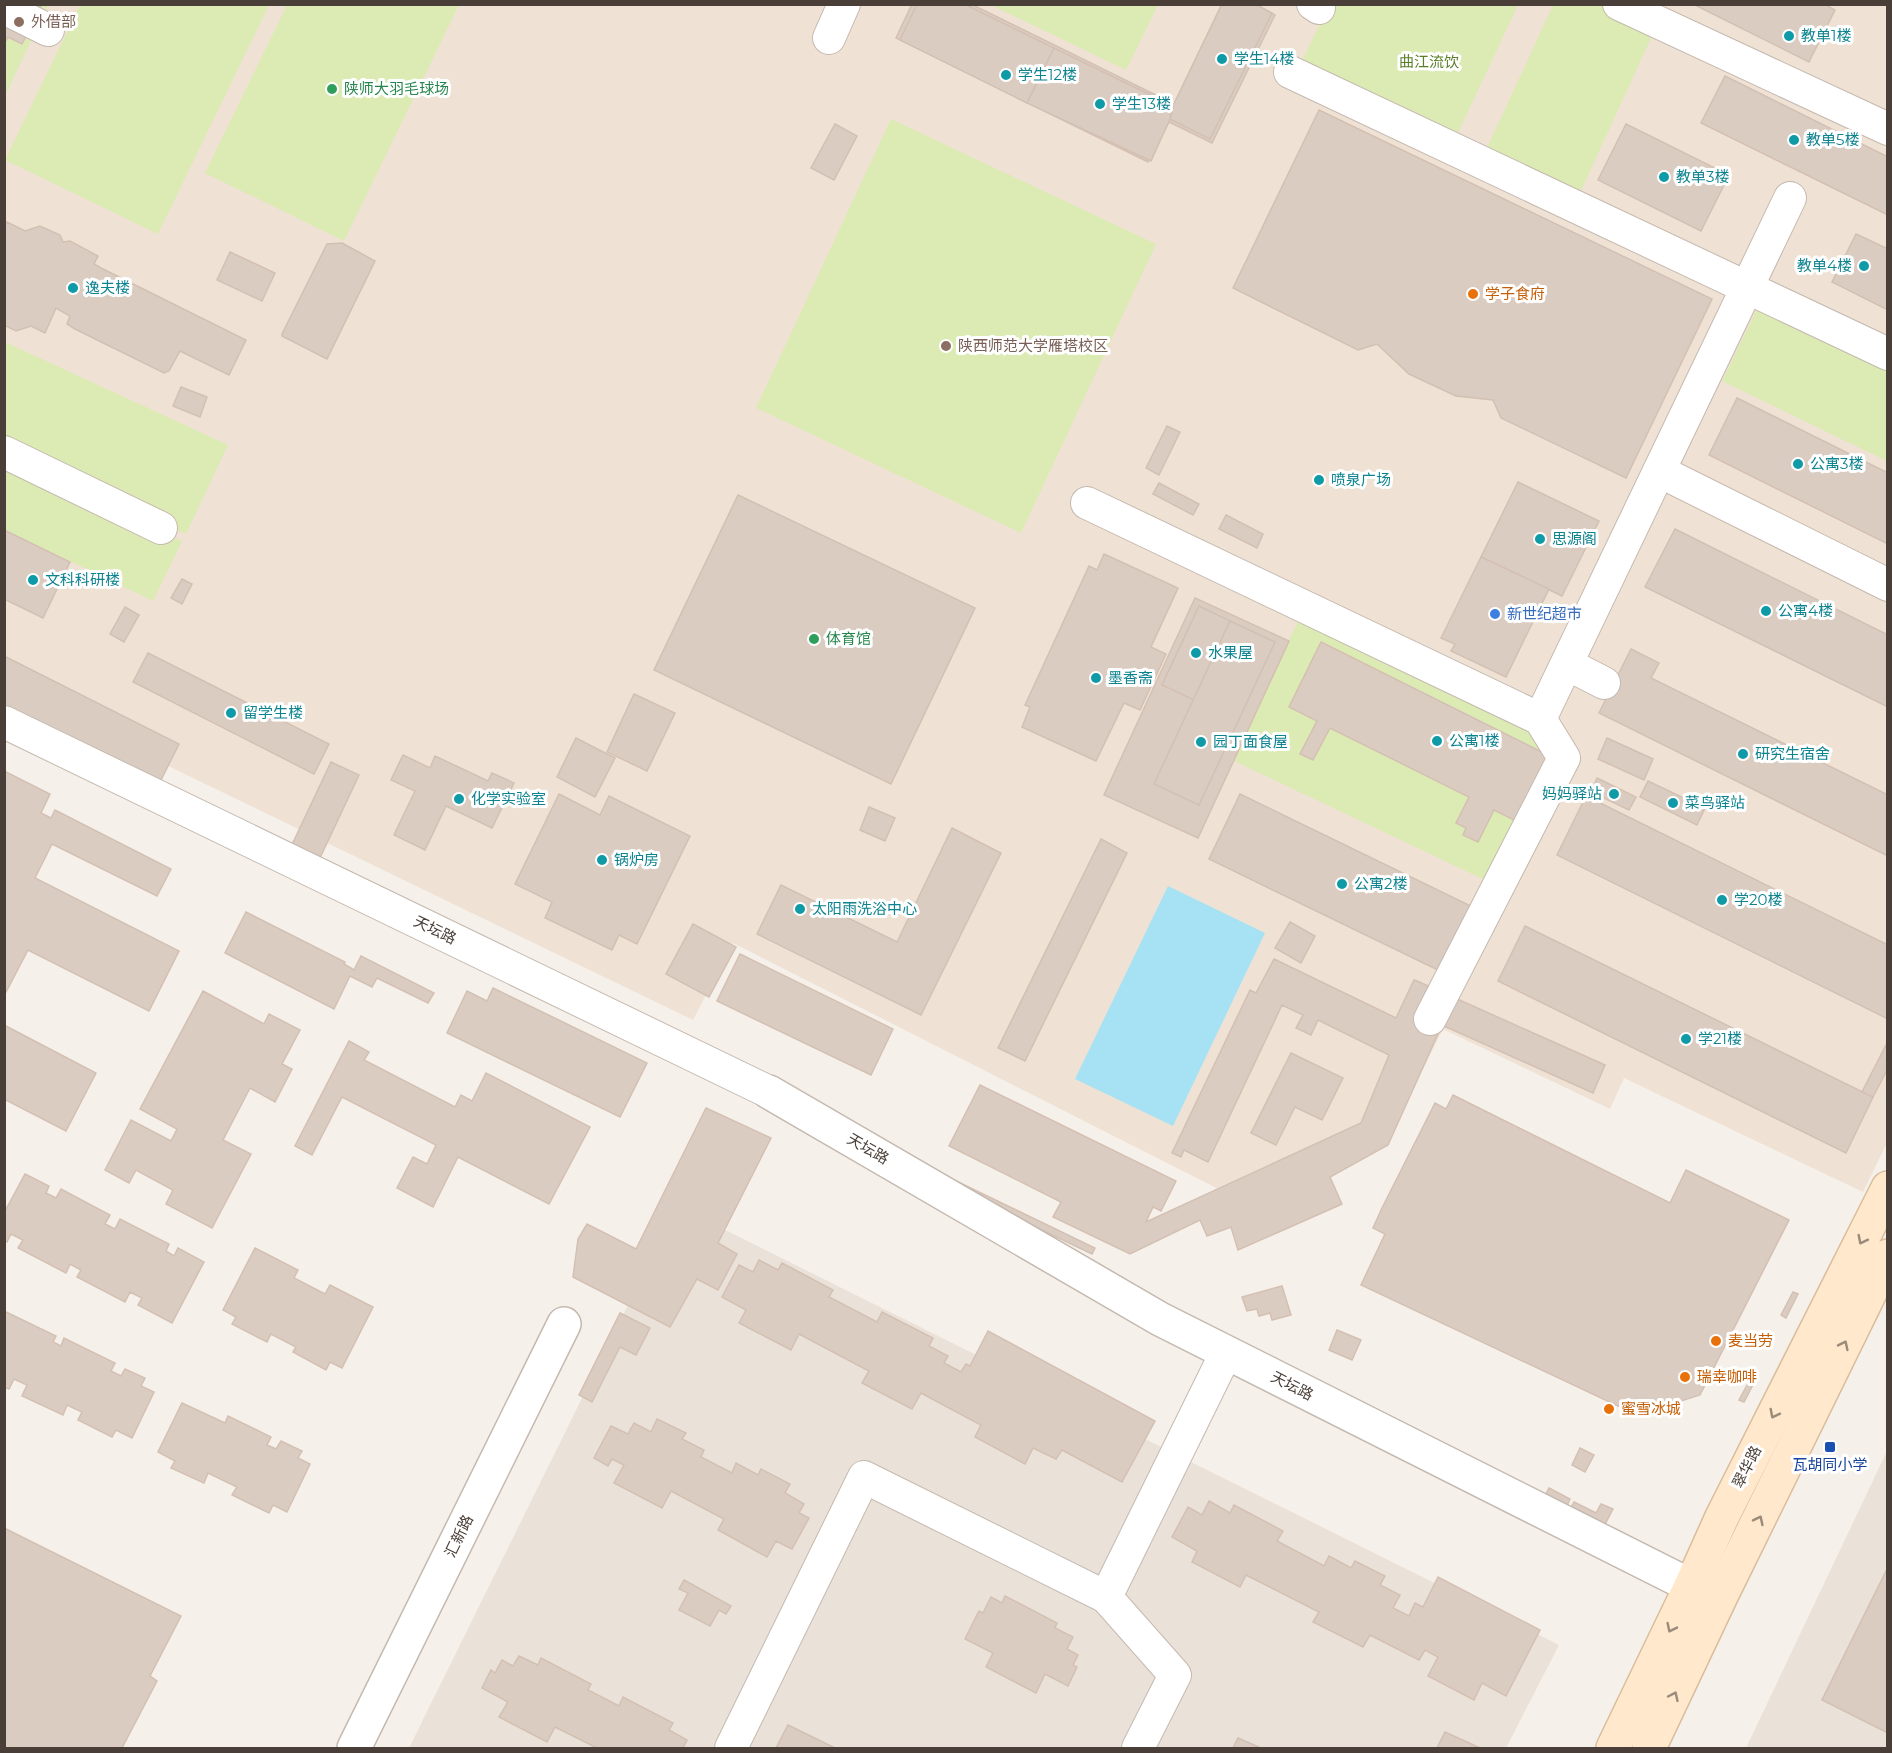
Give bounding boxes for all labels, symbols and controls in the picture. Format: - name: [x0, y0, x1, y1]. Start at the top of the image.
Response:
- place label: 外借部: [31, 12, 76, 31]
- marker: 外借部: [12, 15, 26, 29]
- place label: 教单1楼: [1801, 26, 1851, 45]
- marker: 教单1楼: [1782, 29, 1796, 43]
- place label: 学生14楼: [1234, 49, 1294, 68]
- marker: 学生14楼: [1215, 52, 1229, 66]
- park label: 曲江流饮: [1399, 52, 1459, 71]
- place label: 学生12楼: [1018, 65, 1077, 84]
- marker: 学生12楼: [999, 68, 1013, 82]
- place label: 陕师大羽毛球场: [344, 79, 449, 98]
- marker: 陕师大羽毛球场: [325, 82, 339, 96]
- place label: 学生13楼: [1112, 94, 1171, 113]
- marker: 学生13楼: [1093, 97, 1107, 111]
- place label: 教单5楼: [1806, 130, 1860, 149]
- marker: 教单5楼: [1787, 133, 1801, 147]
- place label: 教单3楼: [1676, 167, 1729, 186]
- marker: 教单3楼: [1657, 170, 1671, 184]
- place label: 教单4楼: [1797, 256, 1852, 275]
- marker: 教单4楼: [1857, 259, 1871, 273]
- place label: 逸夫楼: [85, 278, 130, 297]
- marker: 逸夫楼: [66, 281, 80, 295]
- place label: 学子食府: [1485, 284, 1545, 303]
- marker: 学子食府: [1466, 287, 1480, 301]
- place label: 陕西师范大学雁塔校区: [958, 336, 1108, 355]
- marker: 陕西师范大学雁塔校区: [939, 339, 953, 353]
- place label: 公寓3楼: [1810, 454, 1863, 473]
- marker: 公寓3楼: [1791, 457, 1805, 471]
- place label: 喷泉广场: [1331, 470, 1391, 489]
- marker: 喷泉广场: [1312, 473, 1326, 487]
- place label: 思源阁: [1552, 529, 1597, 548]
- marker: 思源阁: [1533, 532, 1547, 546]
- place label: 文科科研楼: [45, 570, 120, 589]
- marker: 文科科研楼: [26, 573, 40, 587]
- place label: 公寓4楼: [1778, 601, 1833, 620]
- place label: 新世纪超市: [1507, 604, 1582, 623]
- marker: 公寓4楼: [1759, 604, 1773, 618]
- marker: 新世纪超市: [1488, 607, 1502, 621]
- place label: 体育馆: [826, 629, 871, 648]
- marker: 体育馆: [807, 632, 821, 646]
- place label: 水果屋: [1208, 643, 1253, 662]
- marker: 水果屋: [1189, 646, 1203, 660]
- place label: 墨香斋: [1108, 668, 1153, 687]
- marker: 墨香斋: [1089, 671, 1103, 685]
- place label: 留学生楼: [243, 703, 303, 722]
- marker: 留学生楼: [224, 706, 238, 720]
- place label: 公寓1楼: [1449, 731, 1499, 750]
- place label: 园丁面食屋: [1213, 732, 1288, 751]
- marker: 公寓1楼: [1430, 734, 1444, 748]
- marker: 园丁面食屋: [1194, 735, 1208, 749]
- place label: 研究生宿舍: [1755, 744, 1830, 763]
- marker: 研究生宿舍: [1736, 747, 1750, 761]
- place label: 妈妈驿站: [1542, 784, 1602, 803]
- marker: 妈妈驿站: [1607, 787, 1621, 801]
- place label: 化学实验室: [471, 789, 546, 808]
- marker: 化学实验室: [452, 792, 466, 806]
- place label: 菜鸟驿站: [1685, 793, 1745, 812]
- marker: 菜鸟驿站: [1666, 796, 1680, 810]
- place label: 锅炉房: [614, 850, 659, 869]
- marker: 锅炉房: [595, 853, 609, 867]
- place label: 公寓2楼: [1354, 874, 1408, 893]
- marker: 公寓2楼: [1335, 877, 1349, 891]
- place label: 学20楼: [1734, 890, 1782, 909]
- marker: 学20楼: [1715, 893, 1729, 907]
- place label: 太阳雨洗浴中心: [812, 899, 917, 918]
- marker: 太阳雨洗浴中心: [793, 902, 807, 916]
- street label: 天坛路: [411, 911, 460, 948]
- place label: 学21楼: [1698, 1029, 1742, 1048]
- marker: 学21楼: [1679, 1032, 1693, 1046]
- street label: 天坛路: [844, 1129, 892, 1168]
- one-way arrow: [1858, 1234, 1869, 1245]
- place label: 麦当劳: [1728, 1331, 1773, 1350]
- marker: 麦当劳: [1709, 1334, 1723, 1348]
- one-way arrow: [1837, 1340, 1849, 1351]
- street label: 天坛路: [1268, 1367, 1317, 1404]
- place label: 瑞幸咖啡: [1697, 1367, 1757, 1386]
- marker: 瑞幸咖啡: [1678, 1370, 1692, 1384]
- place label: 蜜雪冰城: [1621, 1399, 1681, 1418]
- marker: 蜜雪冰城: [1602, 1402, 1616, 1416]
- one-way arrow: [1769, 1408, 1781, 1419]
- marker: 瓦胡同小学: [1823, 1440, 1837, 1454]
- street label: 翠华路: [1728, 1442, 1765, 1491]
- place label: 瓦胡同小学: [1792, 1455, 1868, 1474]
- street label: 汇新路: [440, 1511, 477, 1560]
- one-way arrow: [1751, 1515, 1763, 1526]
- one-way arrow: [1667, 1621, 1679, 1632]
- one-way arrow: [1667, 1691, 1679, 1702]

